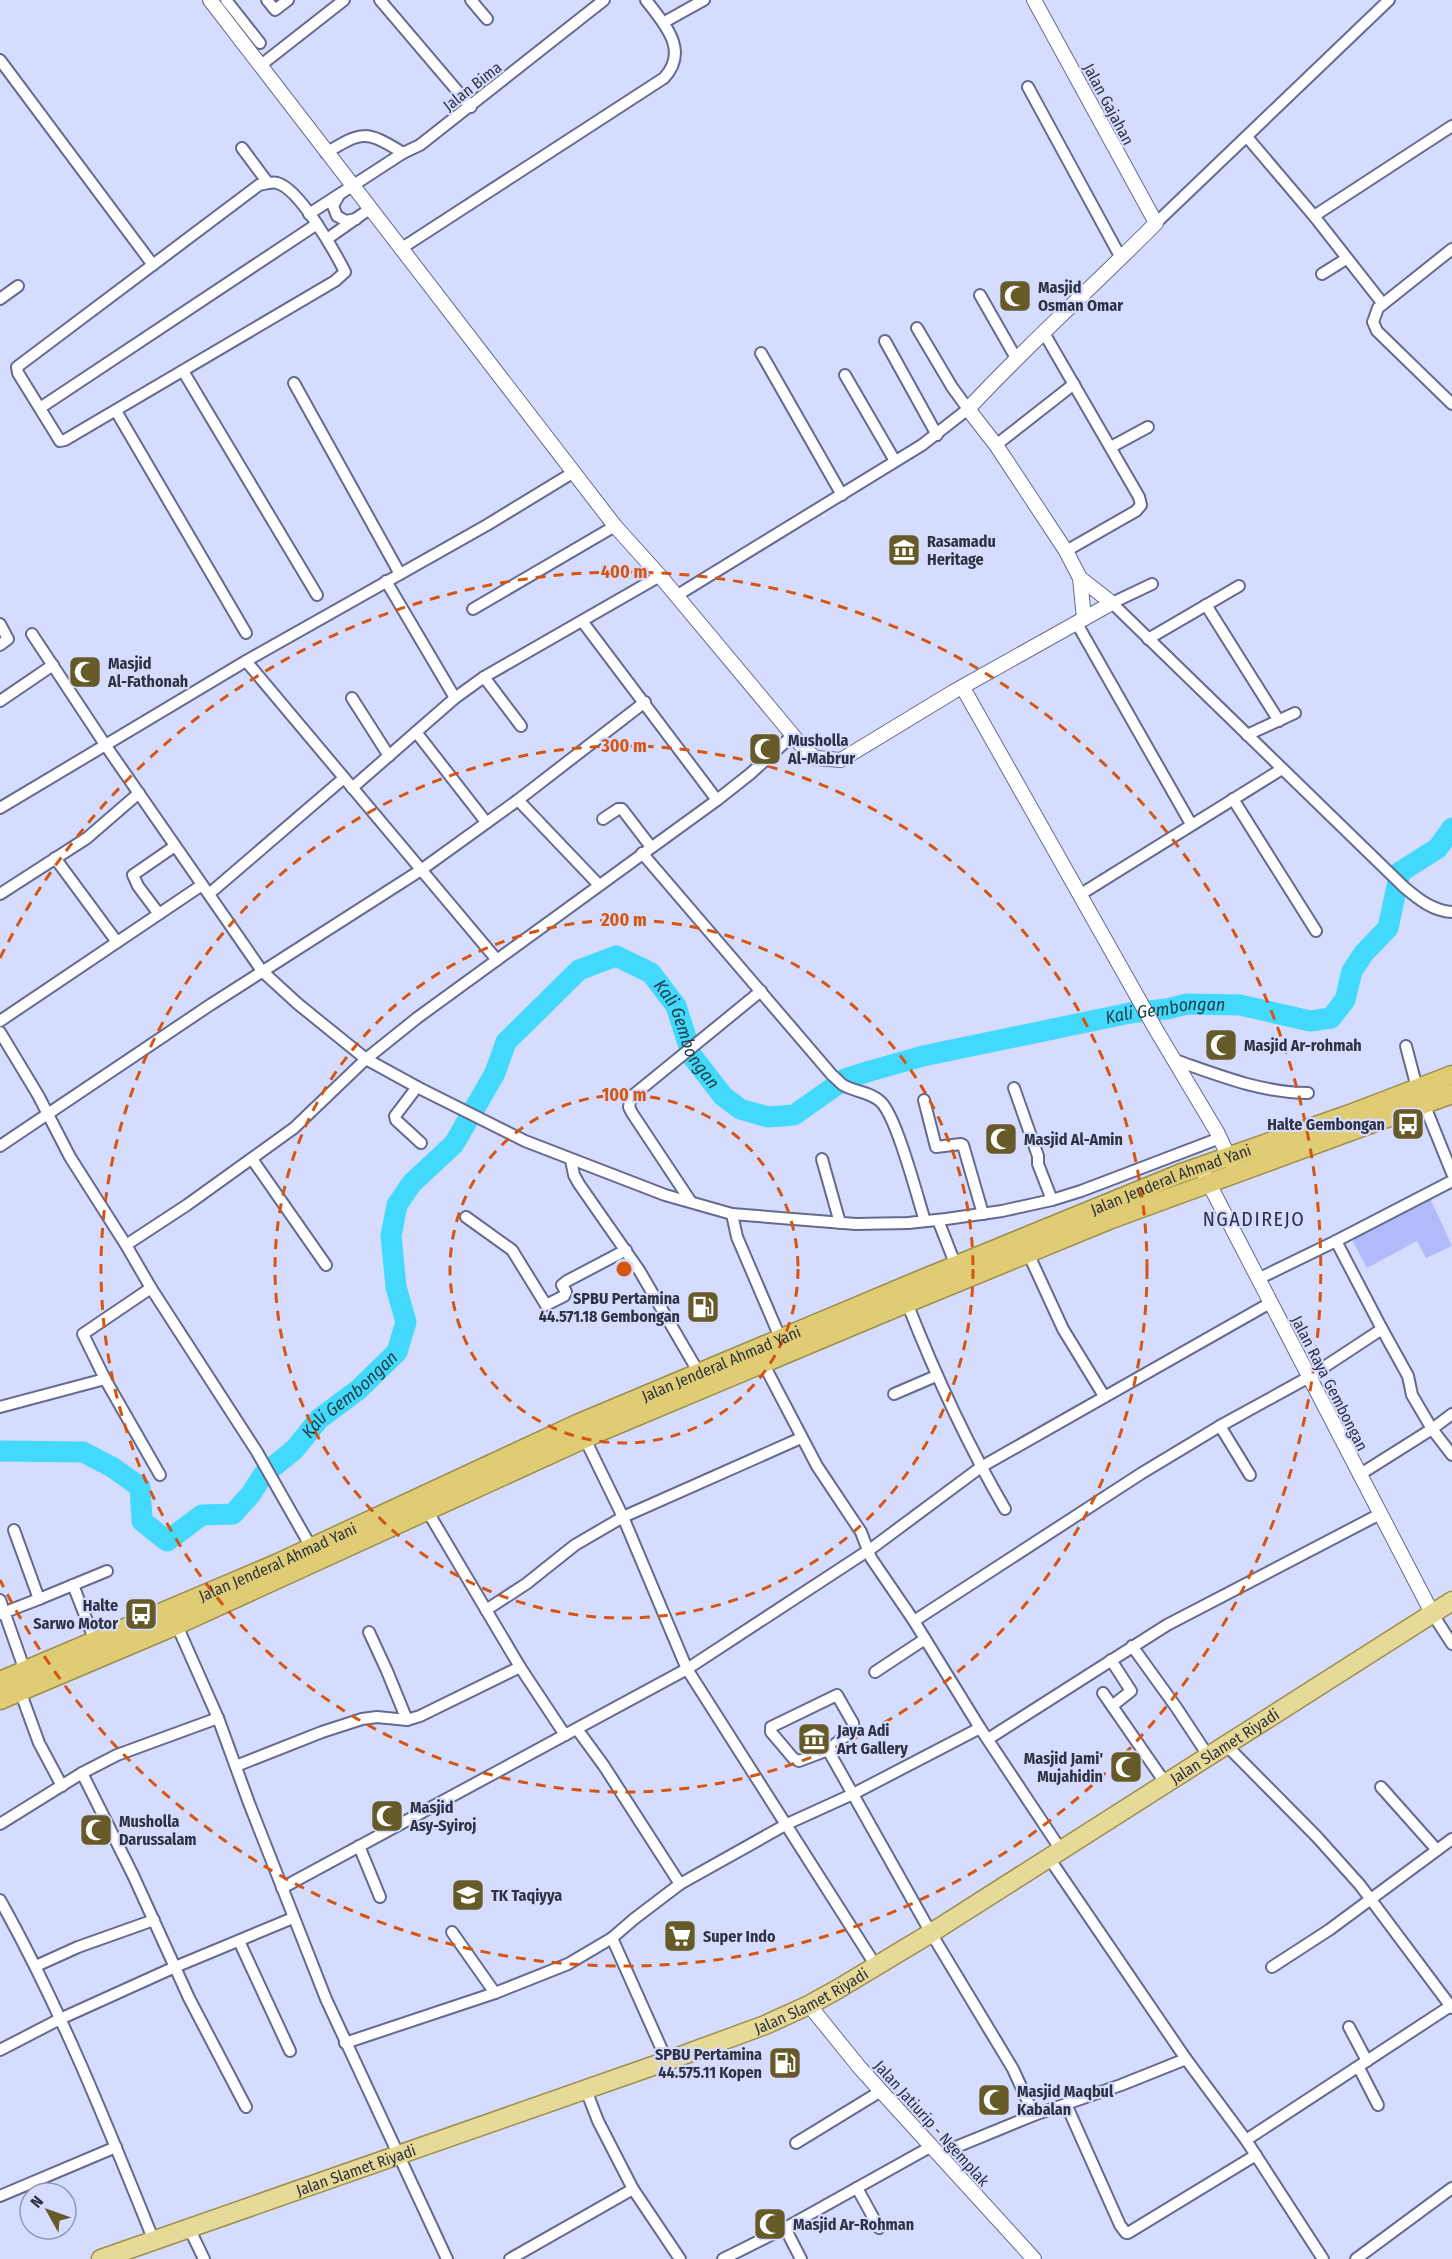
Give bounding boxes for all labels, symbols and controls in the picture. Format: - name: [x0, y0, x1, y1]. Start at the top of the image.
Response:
- street label: Jalan Bima: [439, 58, 506, 115]
- street label: Jalan Gajahan: [1079, 60, 1138, 148]
- mosque icon: Masjid Osman Omar: [997, 278, 1033, 314]
- place label: Masjid Osman Omar: [1038, 278, 1123, 315]
- museum icon: Rasamadu Heritage: [886, 532, 922, 568]
- place label: Rasamadu Heritage: [927, 532, 996, 569]
- text: 400 m: [601, 561, 647, 583]
- mosque icon: Masjid Al-Fathonah: [67, 654, 103, 690]
- place label: Masjid Al-Fathonah: [107, 654, 188, 691]
- mosque icon: Musholla Al-Mabrur: [747, 731, 783, 767]
- place label: Musholla Al-Mabrur: [787, 731, 855, 768]
- text: 300 m: [600, 735, 647, 757]
- text: 200 m: [600, 909, 647, 931]
- water label: Kali Gembongan: [649, 975, 724, 1093]
- water label: Kali Gembongan: [1103, 993, 1225, 1029]
- mosque icon: Masjid Ar-rohmah: [1203, 1027, 1239, 1063]
- place label: Masjid Ar-rohmah: [1244, 1036, 1362, 1055]
- text: 100 m: [602, 1084, 646, 1106]
- bus stop icon: Halte Gembongan: [1390, 1106, 1426, 1142]
- place label: Halte Gembongan: [1267, 1115, 1385, 1134]
- mosque icon: Masjid Al-Amin: [983, 1121, 1019, 1157]
- place label: Masjid Al-Amin: [1024, 1130, 1123, 1149]
- street label: Jalan Jenderal Ahmad Yani: [1088, 1140, 1254, 1219]
- district label: NGADIREJO: [1203, 1207, 1305, 1231]
- centre of rings: [614, 1259, 634, 1279]
- place label: SPBU Pertamina 44.571.18 Gembongan: [539, 1289, 680, 1326]
- fuel station icon: SPBU Pertamina 44.571.18 Gembongan: [685, 1289, 721, 1325]
- street label: Jalan Raya Gembongan: [1287, 1312, 1372, 1454]
- street label: Jalan Jenderal Ahmad Yani: [639, 1322, 804, 1406]
- water label: Kali Gembongan: [297, 1346, 402, 1443]
- street label: Jalan Jenderal Ahmad Yani: [196, 1519, 360, 1606]
- place label: Halte Sarwo Motor: [33, 1596, 118, 1633]
- bus stop icon: Halte Sarwo Motor: [123, 1596, 159, 1632]
- street label: Jalan Slamet Riyadi: [1167, 1705, 1283, 1788]
- museum icon: Jaya Adi Art Gallery: [796, 1721, 832, 1757]
- place label: Jaya Adi Art Gallery: [836, 1721, 908, 1758]
- place label: Masjid Jami' Mujahidin: [1024, 1749, 1103, 1786]
- mosque icon: Masjid Jami' Mujahidin: [1108, 1749, 1144, 1785]
- mosque icon: Masjid Asy-Syiroj: [369, 1798, 405, 1834]
- place label: Masjid Asy-Syiroj: [409, 1798, 476, 1835]
- mosque icon: Musholla Darussalam: [78, 1812, 114, 1848]
- place label: Musholla Darussalam: [119, 1812, 197, 1849]
- school or university icon: TK Taqiyya: [450, 1877, 486, 1913]
- place label: TK Taqiyya: [491, 1886, 562, 1905]
- supermarket icon: Super Indo: [662, 1918, 698, 1954]
- place label: Super Indo: [703, 1927, 776, 1946]
- street label: Jalan Slamet Riyadi: [752, 1964, 872, 2038]
- place label: SPBU Pertamina 44.575.11 Kopen: [655, 2045, 762, 2082]
- fuel station icon: SPBU Pertamina 44.575.11 Kopen: [767, 2045, 803, 2081]
- street label: Jalan Jatiurip - Ngemplak: [870, 2056, 993, 2191]
- mosque icon: Masjid Maqbul Kabalan: [976, 2082, 1012, 2118]
- place label: Masjid Maqbul Kabalan: [1017, 2082, 1114, 2119]
- street label: Jalan Slamet Riyadi: [294, 2141, 418, 2200]
- north arrow: [18, 2181, 78, 2241]
- text: N: [27, 2192, 47, 2211]
- mosque icon: Masjid Ar-Rohman: [752, 2206, 788, 2242]
- place label: Masjid Ar-Rohman: [793, 2215, 914, 2234]

